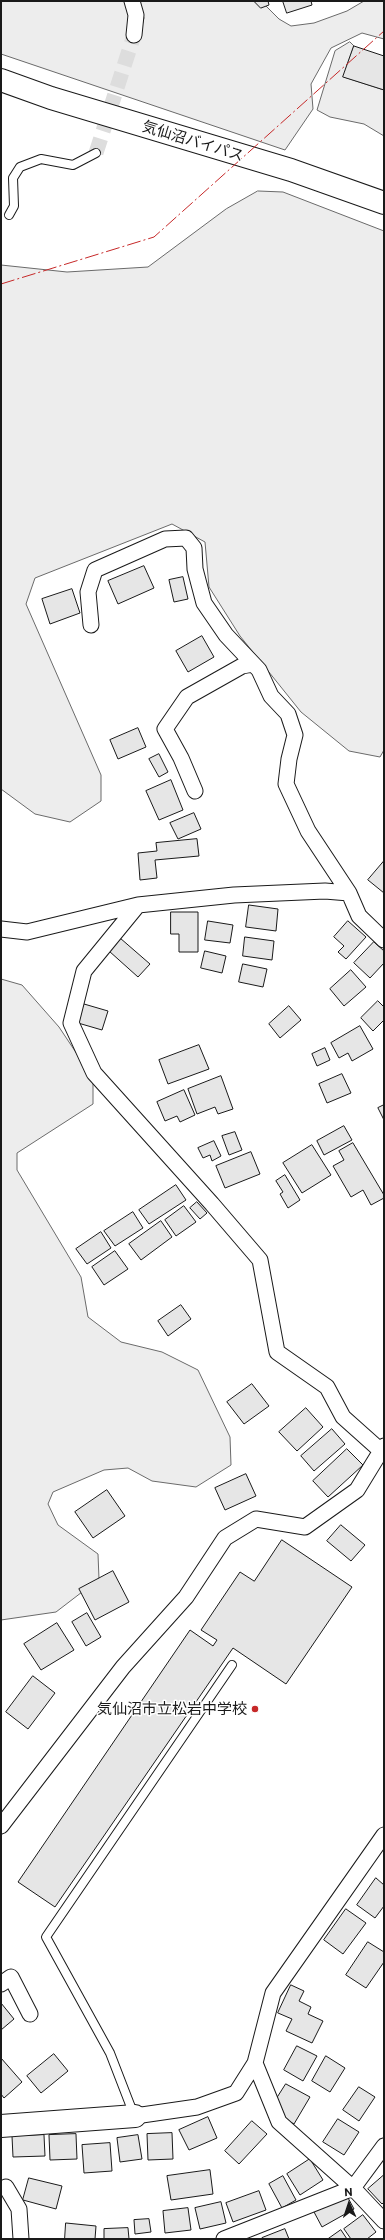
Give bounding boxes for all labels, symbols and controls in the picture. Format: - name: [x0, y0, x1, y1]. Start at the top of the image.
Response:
- street label: 気仙沼バイパス: [140, 117, 246, 165]
- place label: 気仙沼市立松岩中学校: [97, 1700, 247, 1718]
- marker: 気仙沼市立松岩中学校: [250, 1704, 260, 1714]
- north arrow: [329, 2184, 369, 2224]
- text: N: [344, 2185, 353, 2198]

